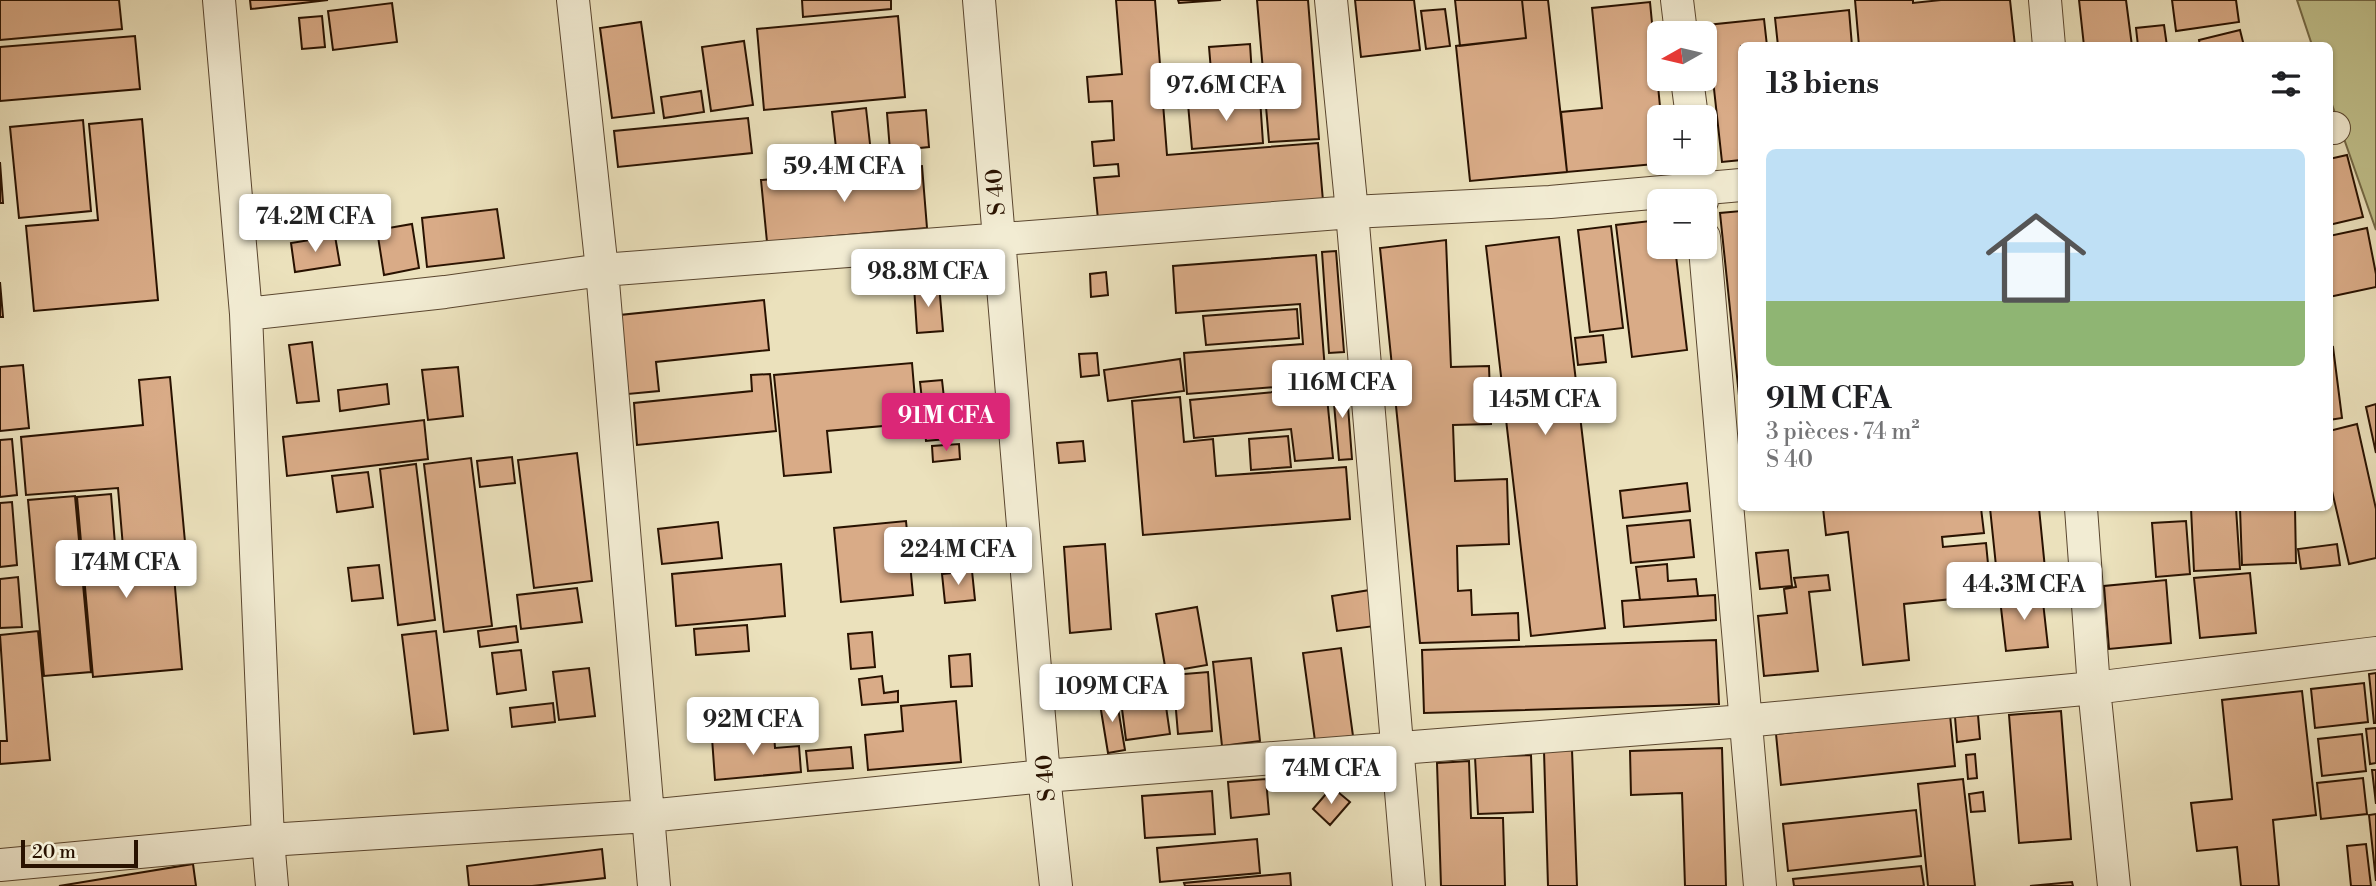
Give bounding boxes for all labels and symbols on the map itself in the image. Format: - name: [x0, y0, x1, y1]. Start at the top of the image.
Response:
- north arrow: [1647, 21, 1717, 91]
- pin: 97.6M CFA: [1146, 64, 1306, 123]
- pin: 59.4M CFA: [764, 144, 924, 204]
- street label: S 40: [980, 167, 1012, 216]
- pin: 74.2M CFA: [235, 194, 395, 254]
- pin: 98.8M CFA: [848, 250, 1008, 309]
- pin: 116M CFA: [1270, 360, 1414, 420]
- pin: 145M CFA: [1473, 378, 1617, 437]
- pin: 91M CFA: [881, 393, 1011, 453]
- pin: 224M CFA: [886, 528, 1030, 587]
- pin: 174M CFA: [54, 540, 198, 600]
- pin: 44.3M CFA: [1944, 562, 2104, 622]
- pin: 109M CFA: [1040, 664, 1184, 724]
- pin: 92M CFA: [688, 698, 818, 757]
- pin: 74M CFA: [1266, 746, 1396, 806]
- street label: S 40: [1030, 753, 1062, 802]
- scale bar: [21, 837, 138, 869]

